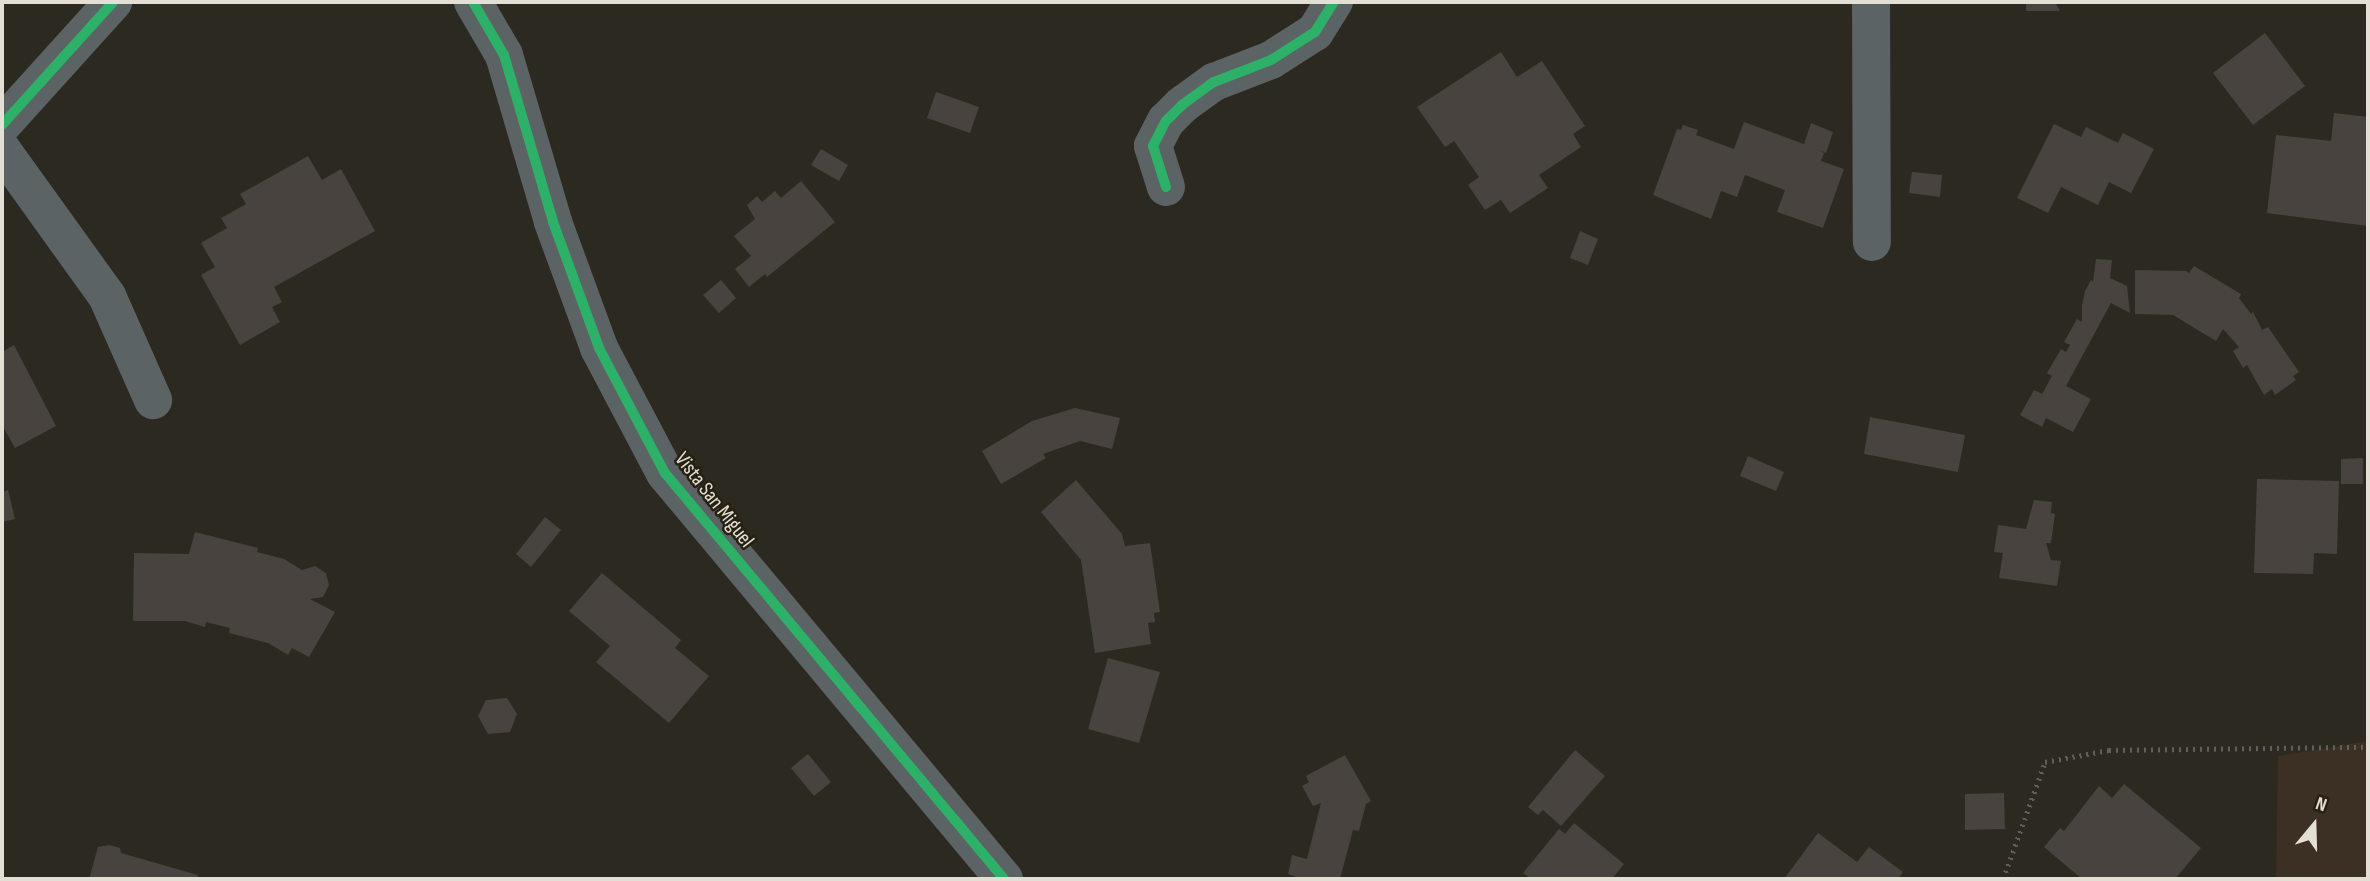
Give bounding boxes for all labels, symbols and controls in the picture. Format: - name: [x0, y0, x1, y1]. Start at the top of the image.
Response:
- street label: Vista San Miguel: [669, 447, 759, 553]
- north arrow: [2279, 790, 2349, 860]
- text: N: [2312, 792, 2330, 817]

